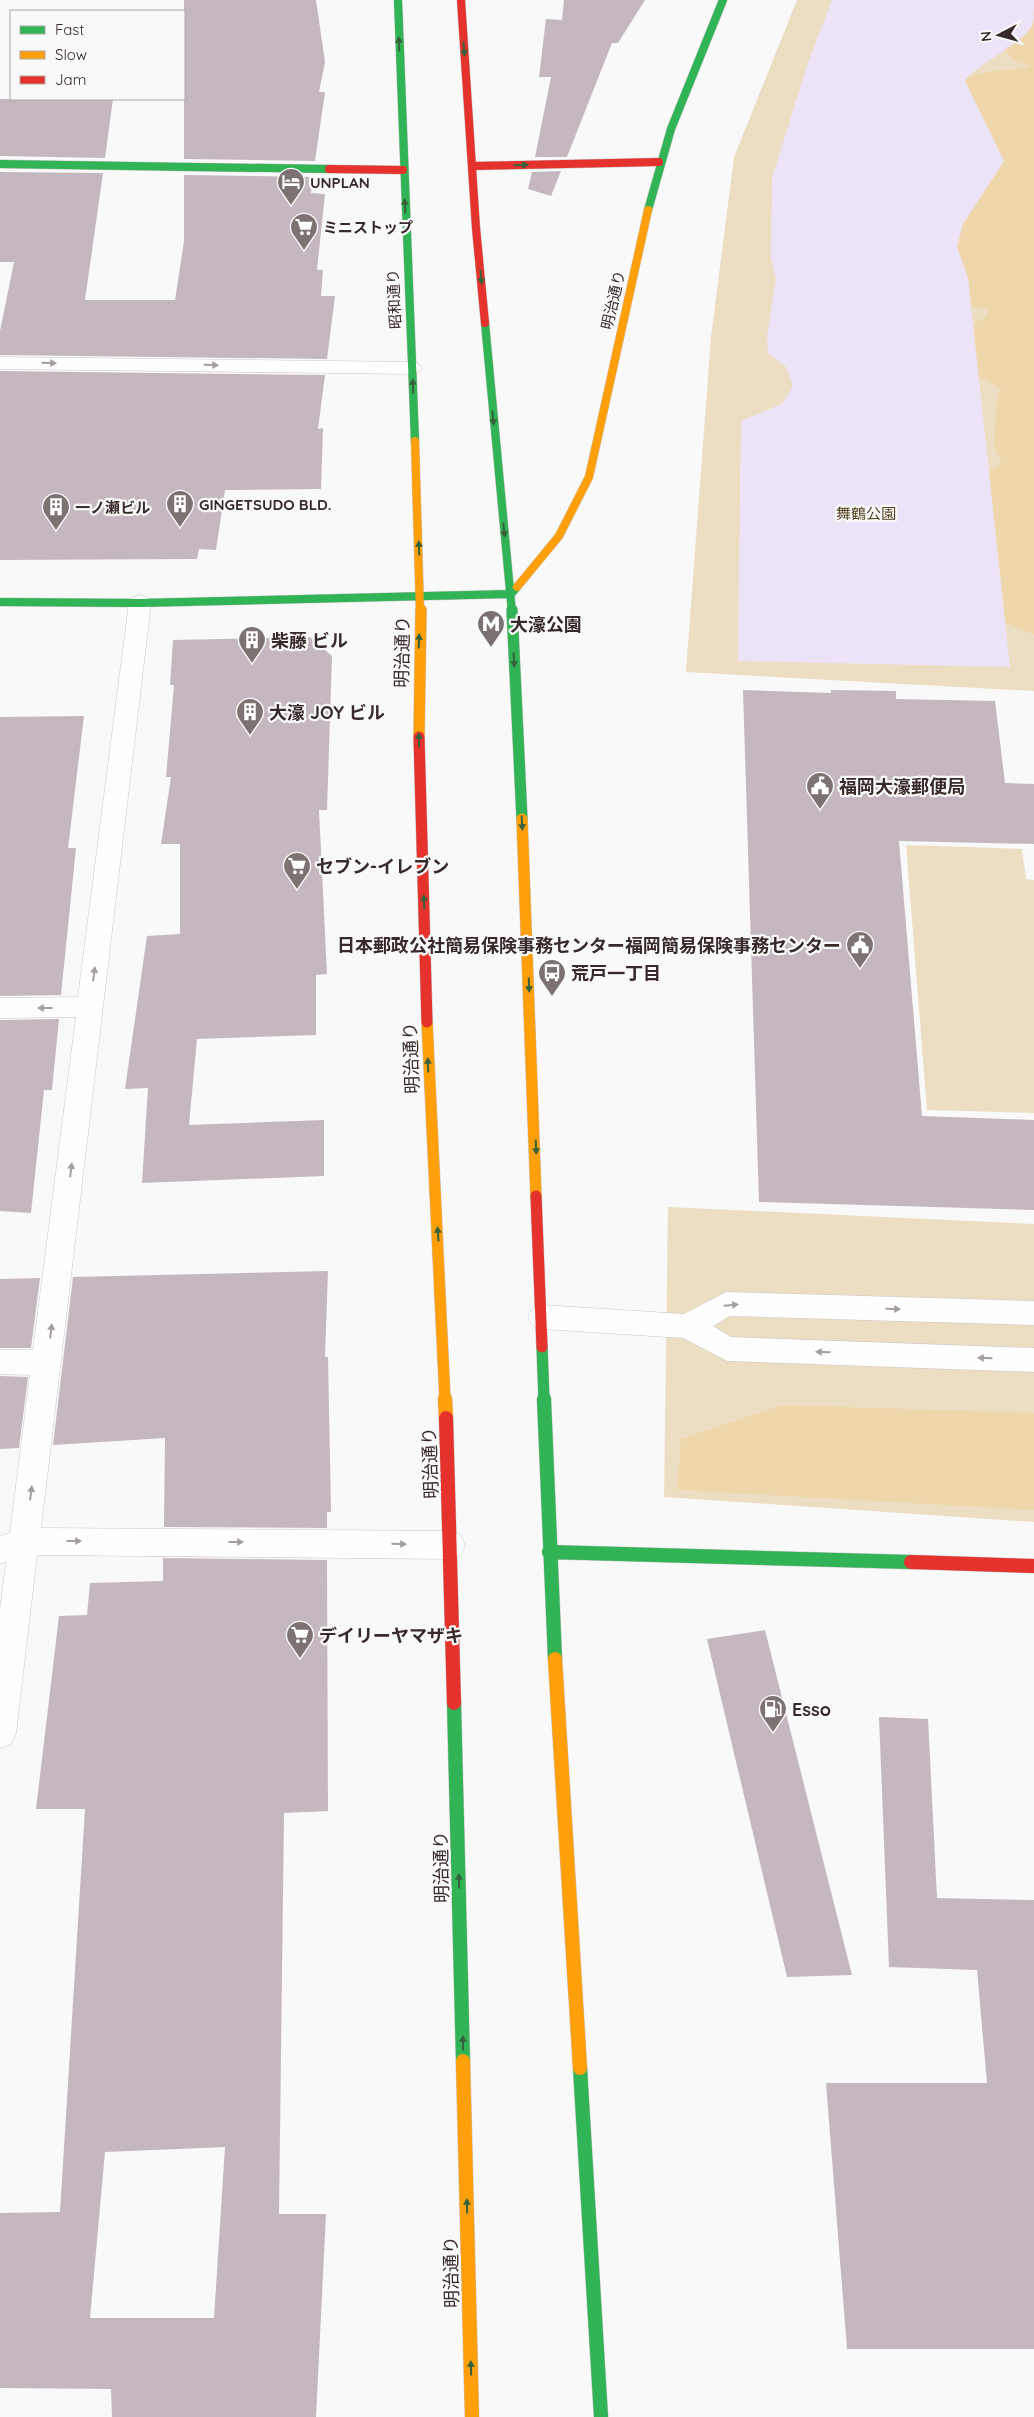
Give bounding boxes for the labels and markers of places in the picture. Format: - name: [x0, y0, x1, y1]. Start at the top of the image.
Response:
- hotel icon: UNPLAN: [276, 167, 306, 206]
- place label: UNPLAN: [310, 173, 370, 192]
- supermarket icon: ミニストップ: [289, 212, 319, 251]
- place label: ミニストップ: [323, 218, 413, 237]
- building icon: GINGETSUDO BLD.: [165, 489, 195, 528]
- building icon: 一ノ瀬ビル: [41, 492, 71, 531]
- place label: GINGETSUDO BLD.: [199, 495, 332, 514]
- place label: 一ノ瀬ビル: [75, 498, 150, 517]
- metro station icon: 大濠公園: [476, 609, 506, 648]
- place label: 大濠公園: [510, 613, 582, 636]
- building icon: 柴藤 ビル: [237, 625, 267, 664]
- place label: 柴藤 ビル: [271, 629, 348, 652]
- building icon: 大濠 JOY ビル: [235, 697, 265, 736]
- place label: 大濠 JOY ビル: [269, 701, 385, 724]
- public building icon: 福岡大濠郵便局: [805, 771, 835, 810]
- place label: 福岡大濠郵便局: [839, 775, 965, 798]
- supermarket icon: セブン-イレブン: [282, 851, 312, 890]
- place label: セブン-イレブン: [316, 855, 449, 878]
- public building icon: 日本郵政公社簡易保険事務センター福岡簡易保険事務センター: [845, 930, 875, 969]
- place label: 日本郵政公社簡易保険事務センター福岡簡易保険事務センター: [337, 934, 841, 957]
- bus stop icon: 荒戸一丁目: [537, 958, 567, 997]
- place label: 荒戸一丁目: [571, 962, 661, 985]
- supermarket icon: デイリーヤマザキ: [285, 1620, 315, 1659]
- place label: デイリーヤマザキ: [319, 1624, 463, 1647]
- fuel station icon: Esso: [758, 1694, 788, 1733]
- place label: Esso: [792, 1698, 831, 1721]

